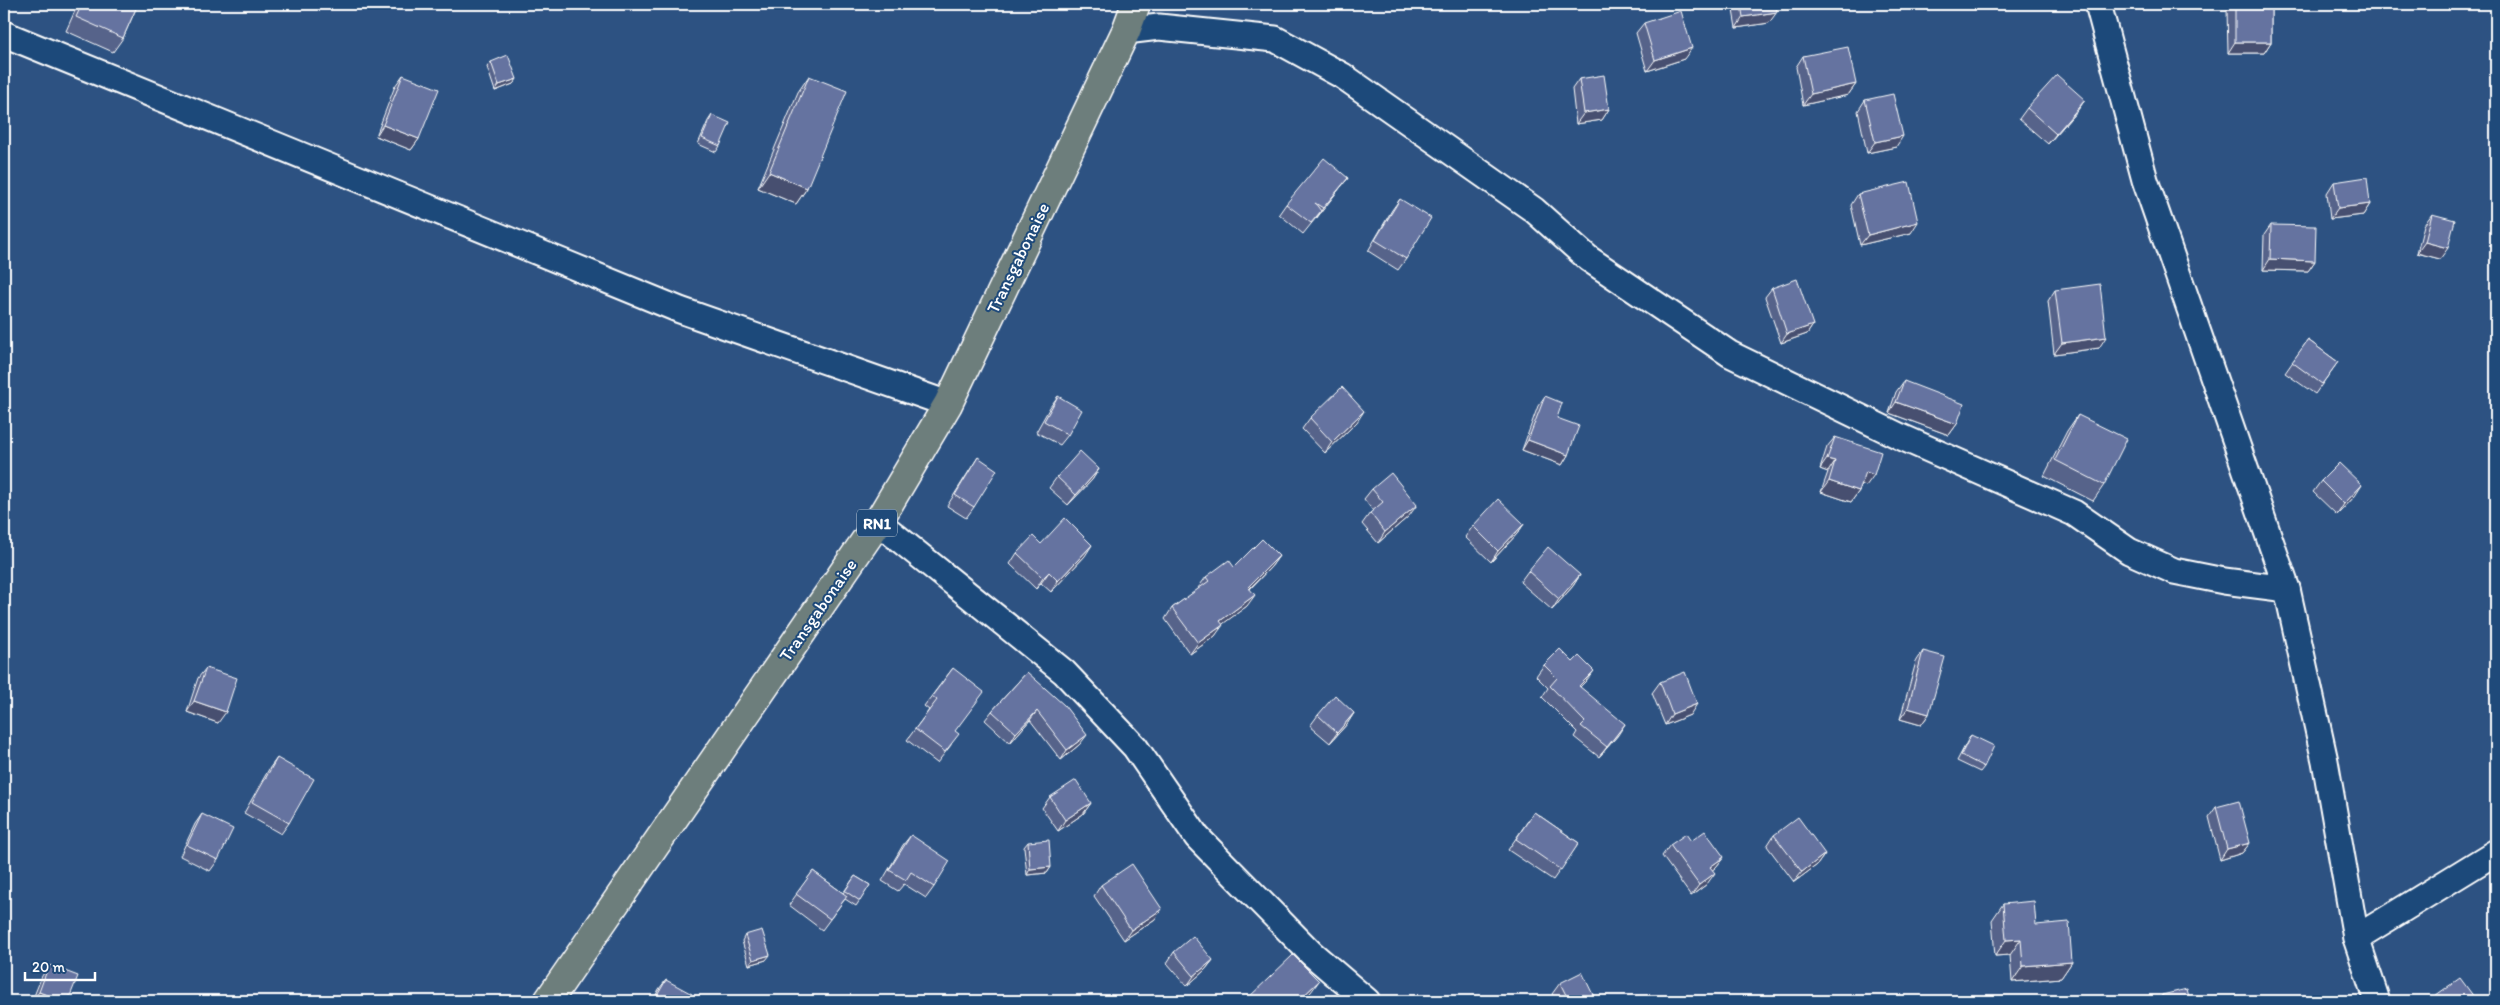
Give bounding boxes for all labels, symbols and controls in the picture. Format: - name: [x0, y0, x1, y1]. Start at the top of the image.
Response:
- street label: Transgabonaise: [982, 199, 1054, 317]
- road number: RN1: [857, 509, 897, 536]
- street label: Transgabonaise: [774, 554, 862, 666]
- scale bar: [25, 950, 95, 982]
- text: 20 m: [32, 958, 66, 976]

